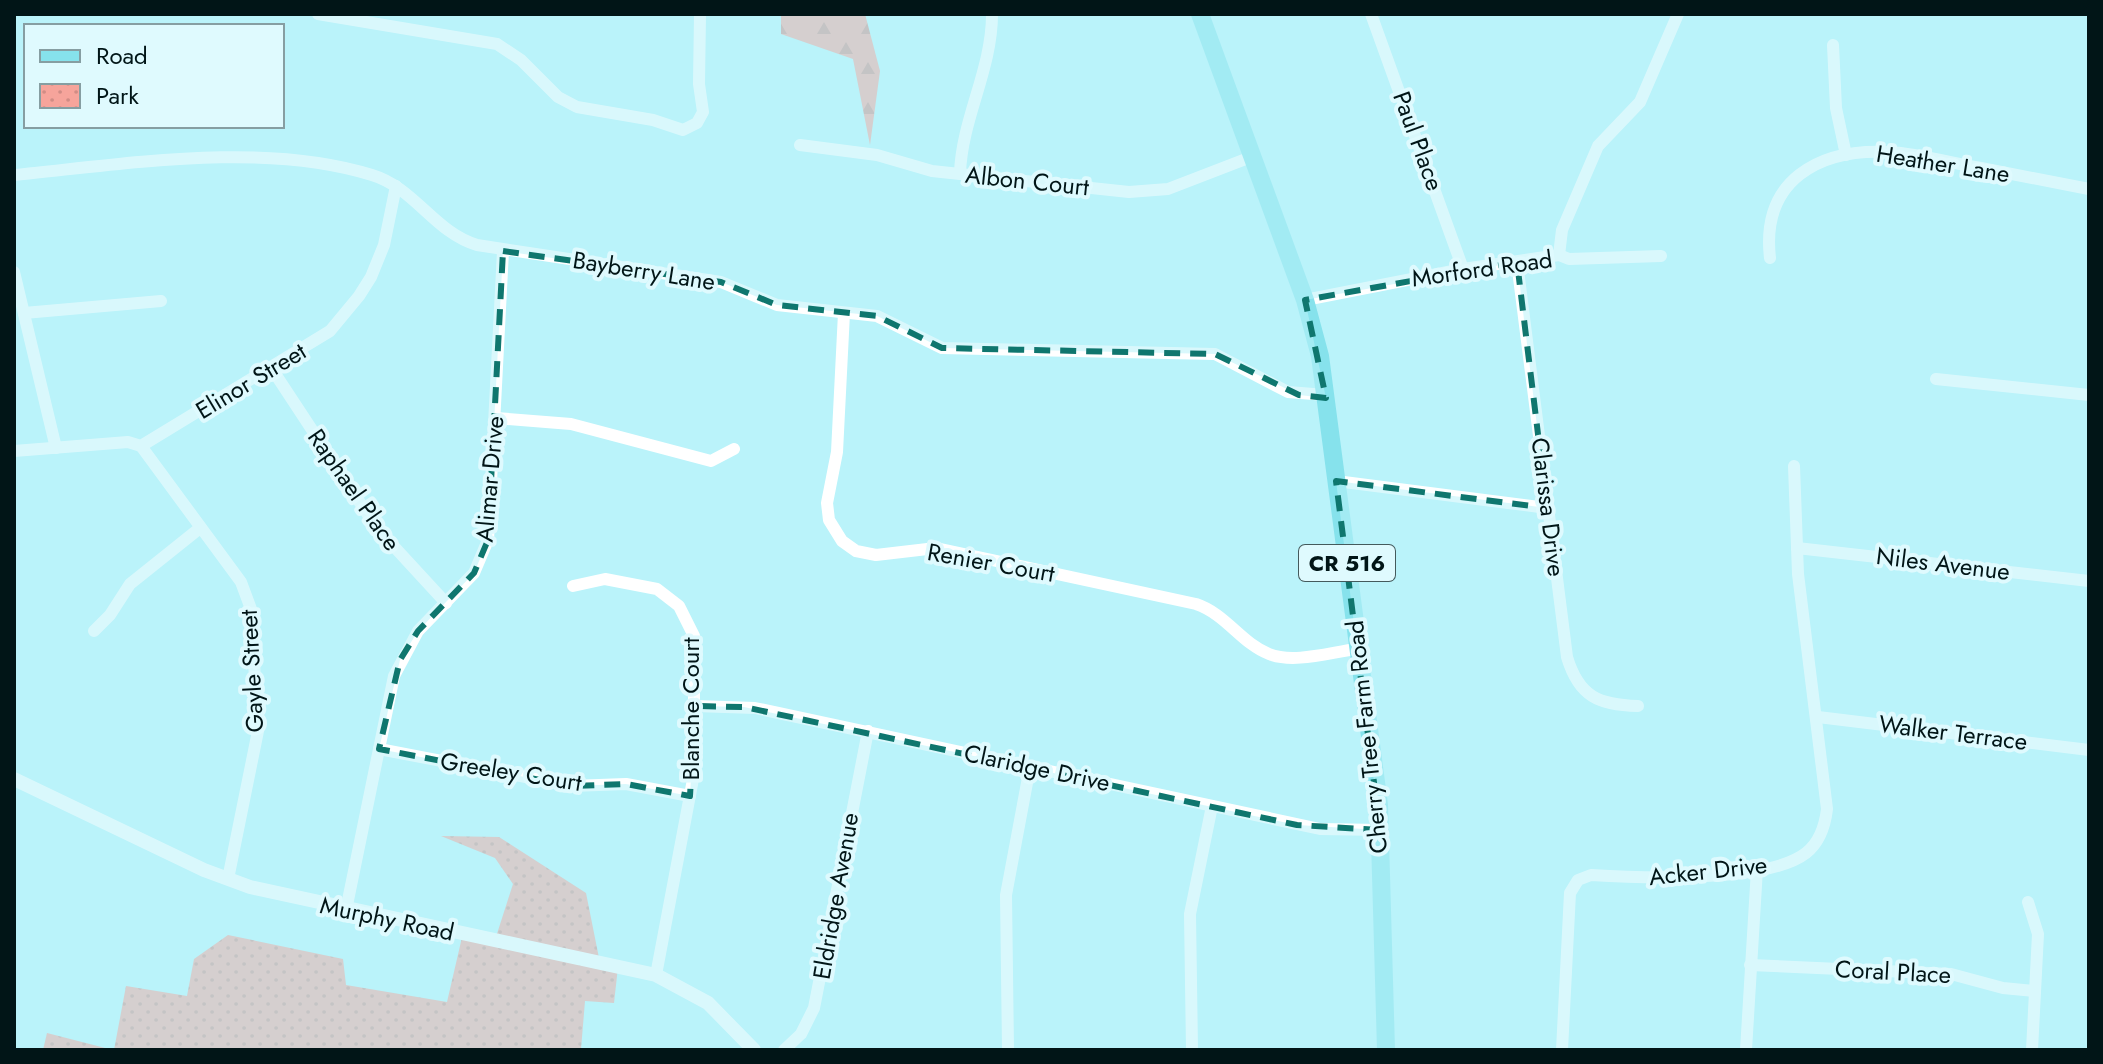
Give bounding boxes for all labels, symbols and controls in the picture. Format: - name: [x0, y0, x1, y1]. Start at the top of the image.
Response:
- legend: [24, 24, 284, 128]
- text: Road: [96, 38, 148, 73]
- text: Park: [96, 78, 139, 113]
- street label: Paul Place: [1384, 86, 1453, 195]
- street label: Heather Lane: [1874, 136, 2012, 191]
- street label: Albon Court: [964, 157, 1091, 204]
- street label: Morford Road: [1409, 241, 1554, 296]
- street label: Bayberry Lane: [570, 242, 718, 299]
- street label: Elinor Street: [189, 334, 313, 427]
- street label: Alimar Drive: [467, 414, 512, 544]
- street label: Raphael Place: [299, 422, 409, 558]
- street label: Clarissa Drive: [1523, 436, 1574, 578]
- street label: Renier Court: [925, 534, 1058, 591]
- street label: Niles Avenue: [1874, 538, 2012, 589]
- road number: CR 516: [1299, 545, 1395, 581]
- street label: Gayle Street: [231, 608, 272, 733]
- street label: Cherry Tree Farm Road: [1337, 619, 1396, 855]
- street label: Blanche Court: [673, 637, 708, 780]
- street label: Walker Terrace: [1877, 706, 2029, 759]
- street label: Claridge Drive: [961, 735, 1113, 800]
- street label: Greeley Court: [438, 743, 584, 800]
- street label: Eldridge Avenue: [804, 810, 867, 982]
- street label: Acker Drive: [1647, 847, 1769, 894]
- street label: Murphy Road: [317, 887, 457, 950]
- street label: Coral Place: [1834, 951, 1952, 992]

